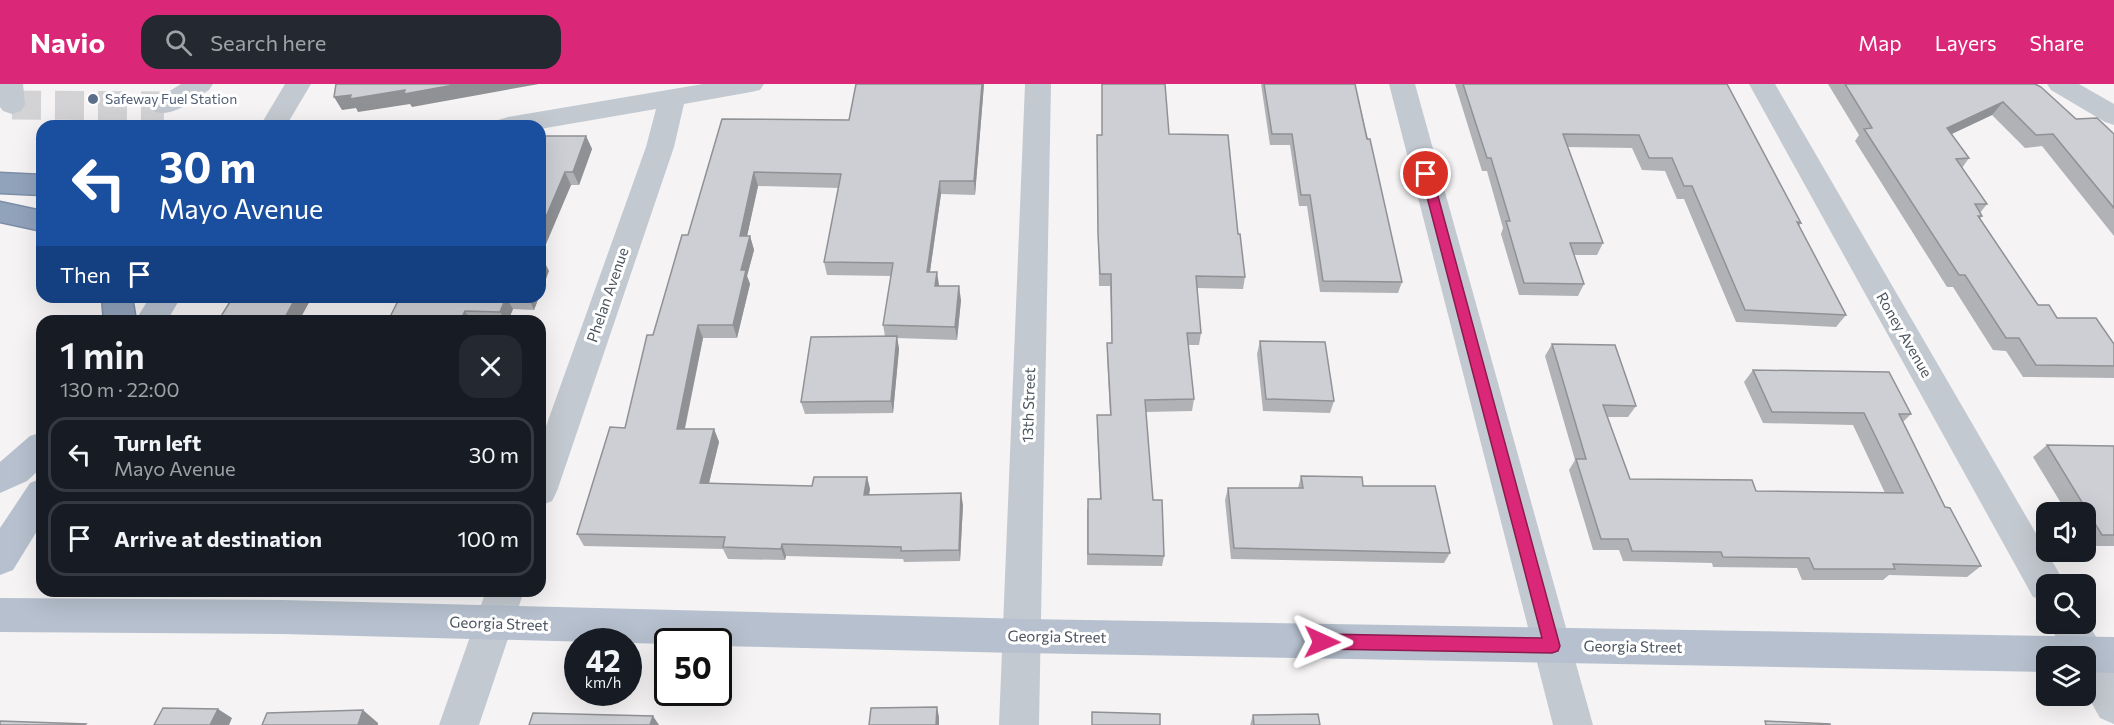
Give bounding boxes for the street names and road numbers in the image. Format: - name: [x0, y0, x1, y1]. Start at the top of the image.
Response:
- street label: Phelan Avenue: [582, 245, 632, 344]
- street label: Roney Avenue: [1873, 289, 1937, 380]
- street label: 13th Street: [1018, 367, 1038, 443]
- street label: Georgia Street: [449, 612, 549, 634]
- street label: Georgia Street: [1007, 626, 1107, 646]
- street label: Georgia Street: [1583, 636, 1683, 656]

